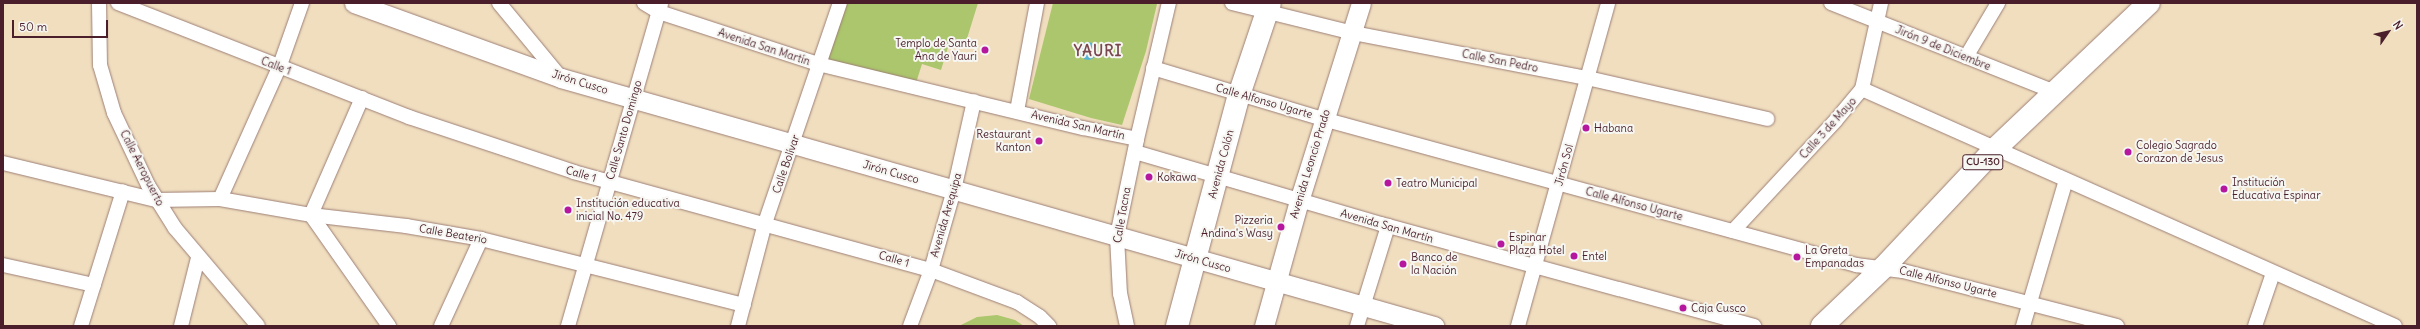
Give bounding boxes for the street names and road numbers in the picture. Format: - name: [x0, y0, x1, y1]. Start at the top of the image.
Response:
- street label: Jirón 9 de Diciembre: [1893, 23, 1993, 73]
- street label: Avenida San Martín: [716, 26, 812, 68]
- street label: Calle San Pedro: [1461, 47, 1539, 75]
- street label: Calle 1: [259, 54, 293, 78]
- street label: Jirón Cusco: [550, 67, 610, 97]
- street label: Calle Santo Domingo: [603, 79, 645, 181]
- street label: Calle Alfonso Ugarte: [1214, 81, 1314, 121]
- street label: Calle 3 de Mayo: [1797, 95, 1859, 161]
- street label: Avenida San Martín: [1030, 108, 1126, 142]
- street label: Avenida Leoncio Prado: [1287, 108, 1333, 220]
- street label: Calle Aeropuerto: [117, 128, 167, 208]
- street label: Avenida Colón: [1205, 128, 1237, 200]
- street label: Calle Bolívar: [770, 133, 802, 195]
- street label: Jirón Sol: [1552, 143, 1576, 187]
- road number: CU-130: [1962, 154, 2004, 170]
- street label: Jirón Cusco: [861, 158, 921, 186]
- street label: Calle 1: [564, 163, 598, 185]
- street label: Avenida Arequipa: [928, 171, 964, 259]
- street label: Calle Alfonso Ugarte: [1584, 185, 1684, 223]
- street label: Calle Tacna: [1111, 186, 1133, 244]
- street label: Avenida San Martín: [1339, 206, 1435, 246]
- street label: Calle Beaterio: [418, 222, 488, 246]
- street label: Jirón Cusco: [1173, 247, 1233, 275]
- street label: Calle 1: [877, 248, 911, 270]
- street label: Calle Alfonso Ugarte: [1898, 263, 1998, 301]

